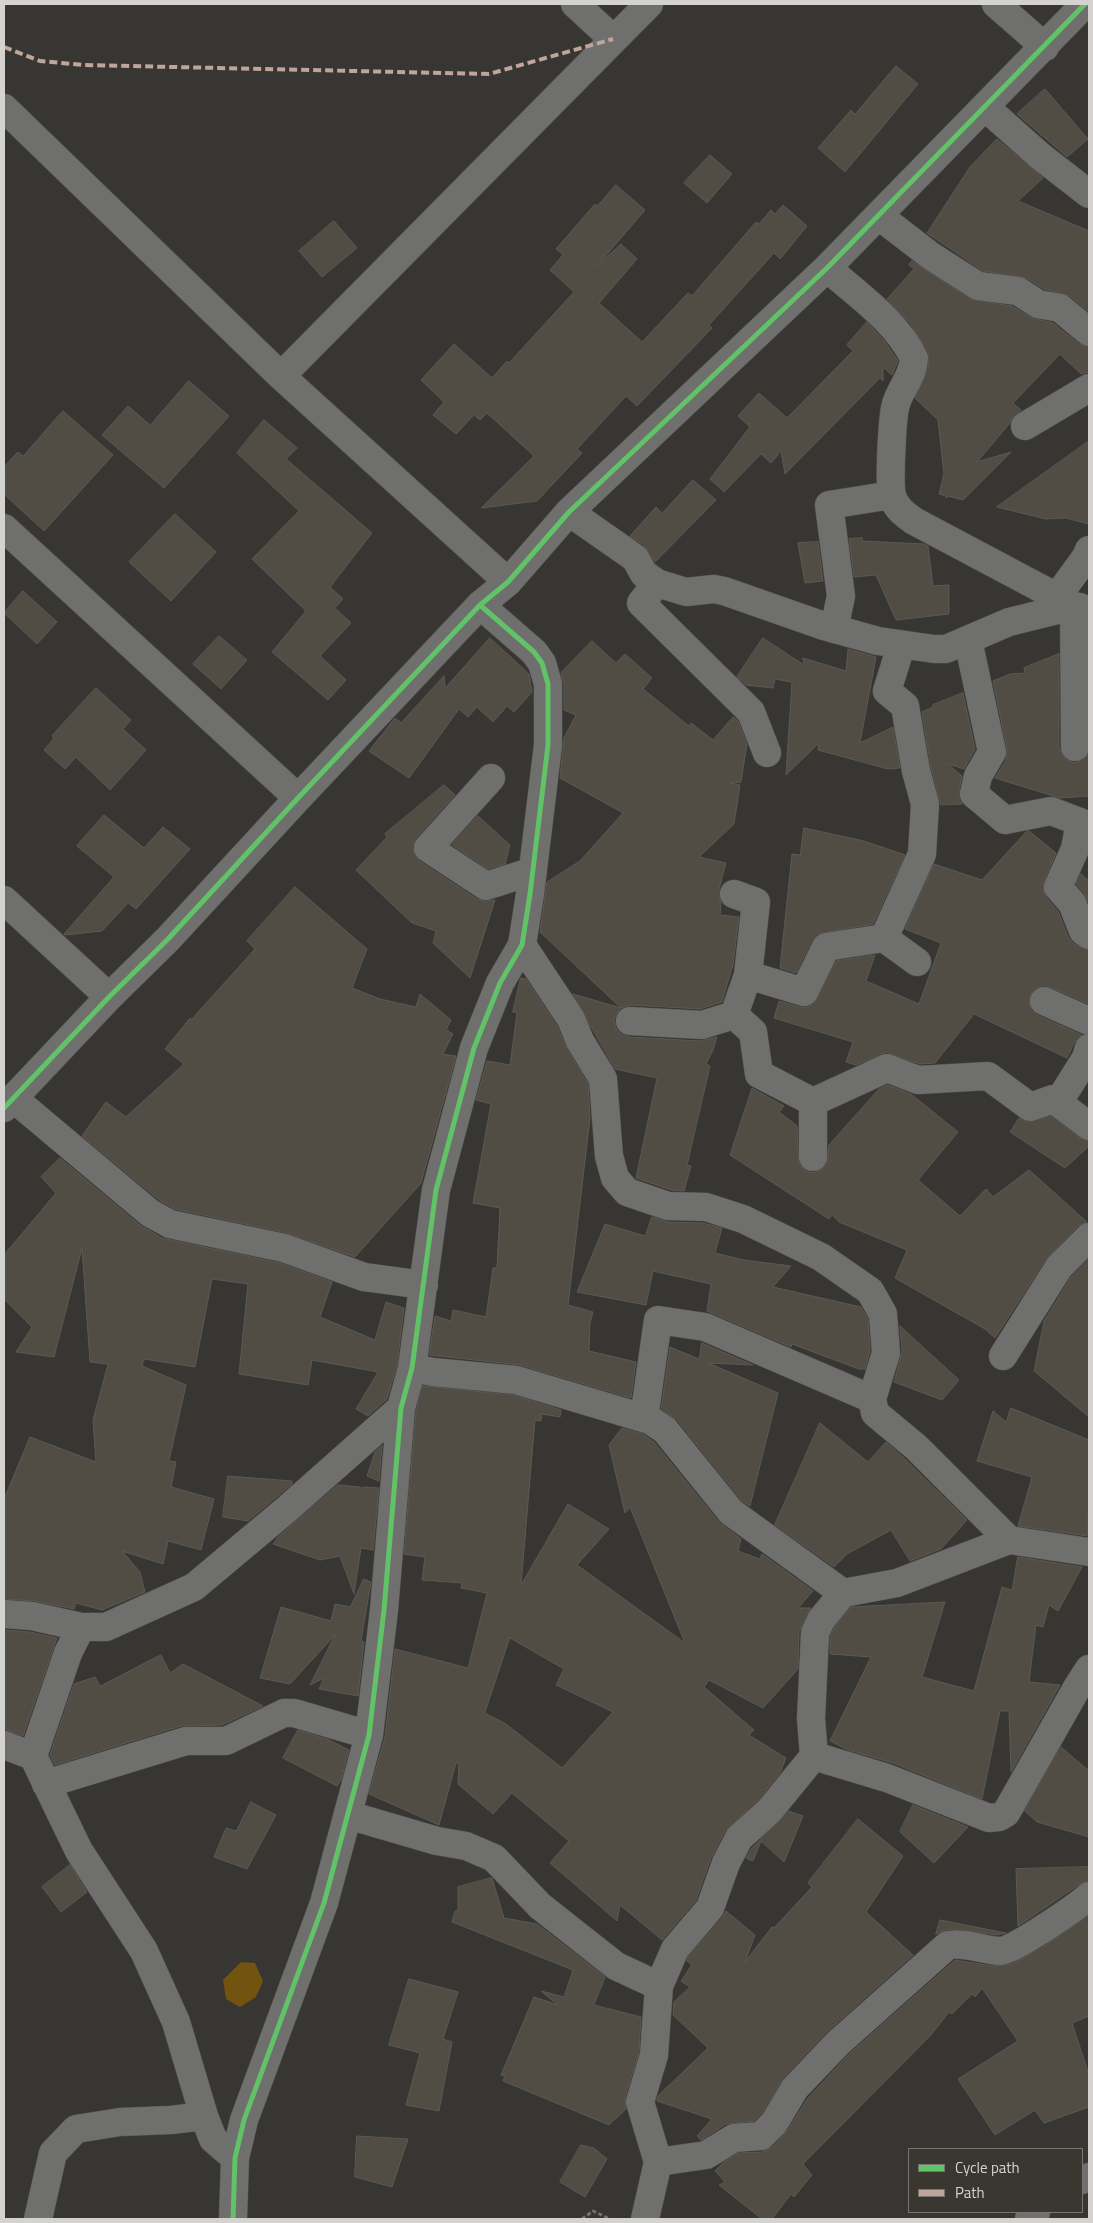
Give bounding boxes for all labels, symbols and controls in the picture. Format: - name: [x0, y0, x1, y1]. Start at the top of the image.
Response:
- legend: [908, 2148, 1083, 2213]
- text: Cycle path: [955, 2156, 1020, 2179]
- text: Path: [955, 2181, 985, 2204]

